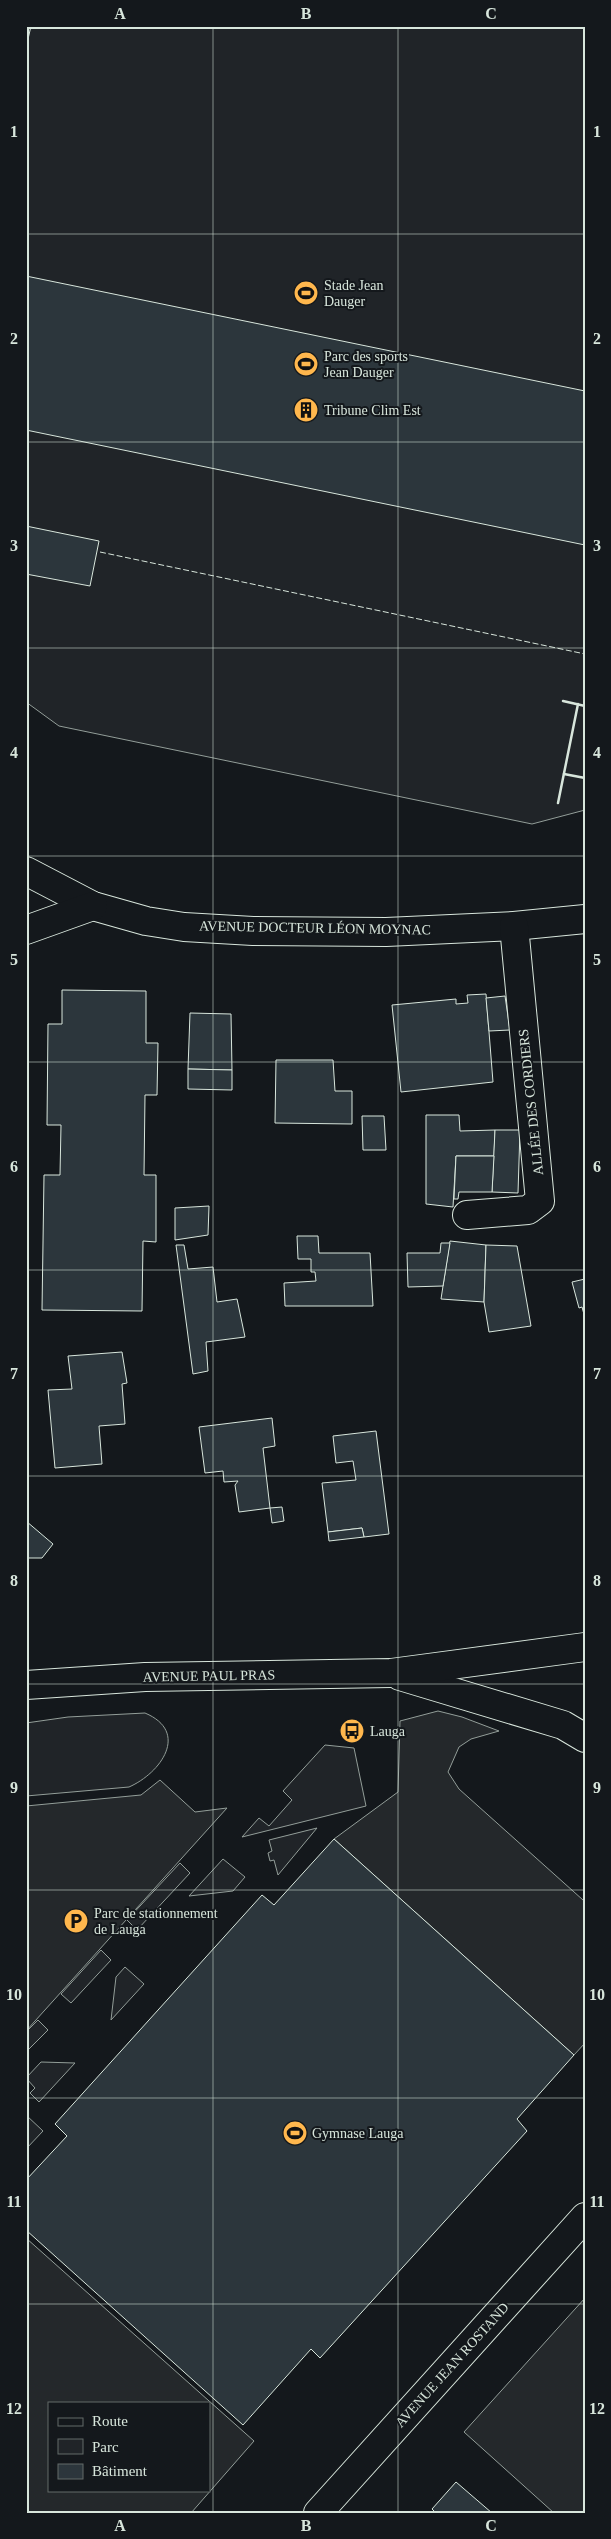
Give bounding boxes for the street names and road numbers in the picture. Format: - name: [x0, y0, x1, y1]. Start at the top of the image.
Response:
- street label: AVENUE DOCTEUR LÉON MOYNAC: [199, 917, 431, 938]
- street label: ALLÉE DES CORDIERS: [515, 1028, 546, 1176]
- street label: AVENUE PAUL PRAS: [143, 1667, 275, 1685]
- street label: AVENUE JEAN ROSTAND: [392, 2300, 512, 2430]

